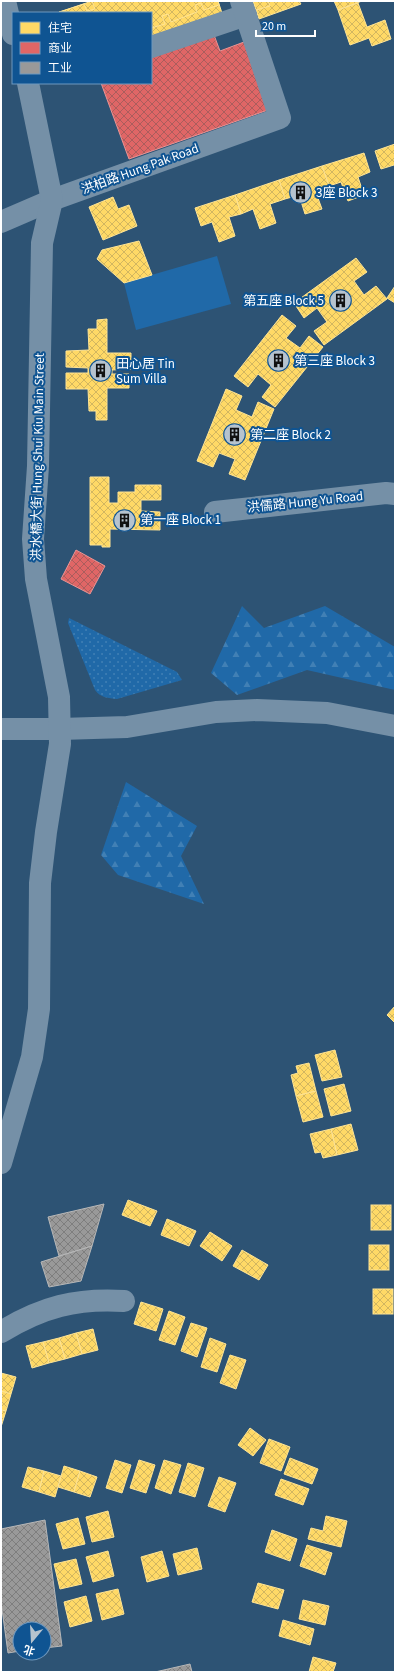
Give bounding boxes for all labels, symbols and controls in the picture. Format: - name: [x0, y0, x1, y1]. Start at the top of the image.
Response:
- legend: [12, 12, 152, 84]
- scale bar: [256, 12, 315, 38]
- text: 20 m: [262, 18, 286, 35]
- text: 住宅: [48, 20, 72, 37]
- text: 商业: [48, 40, 72, 57]
- text: 工业: [48, 60, 72, 77]
- street label: 洪柏路 Hung Pak Road: [79, 139, 201, 199]
- building icon: 3座 Block 3: [287, 180, 313, 206]
- place label: 3座 Block 3: [316, 184, 378, 202]
- building icon: 第五座 Block 5: [327, 288, 353, 314]
- place label: 第五座 Block 5: [243, 292, 324, 310]
- building icon: 第三座 Block 3: [266, 348, 292, 374]
- street label: 洪水橋大街 Hung Shui Kiu Main Street: [27, 352, 49, 561]
- place label: 第三座 Block 3: [294, 352, 375, 370]
- place label: 田心居 Tin Sum Villa: [116, 355, 175, 388]
- building icon: 田心居 Tin Sum Villa: [87, 358, 113, 384]
- building icon: 第二座 Block 2: [222, 422, 248, 448]
- place label: 第二座 Block 2: [250, 426, 331, 444]
- street label: 洪儒路 Hung Yu Road: [246, 487, 364, 517]
- building icon: 第一座 Block 1: [112, 507, 138, 533]
- place label: 第一座 Block 1: [140, 511, 221, 529]
- north arrow: [12, 1621, 52, 1661]
- text: 北: [22, 1641, 37, 1659]

